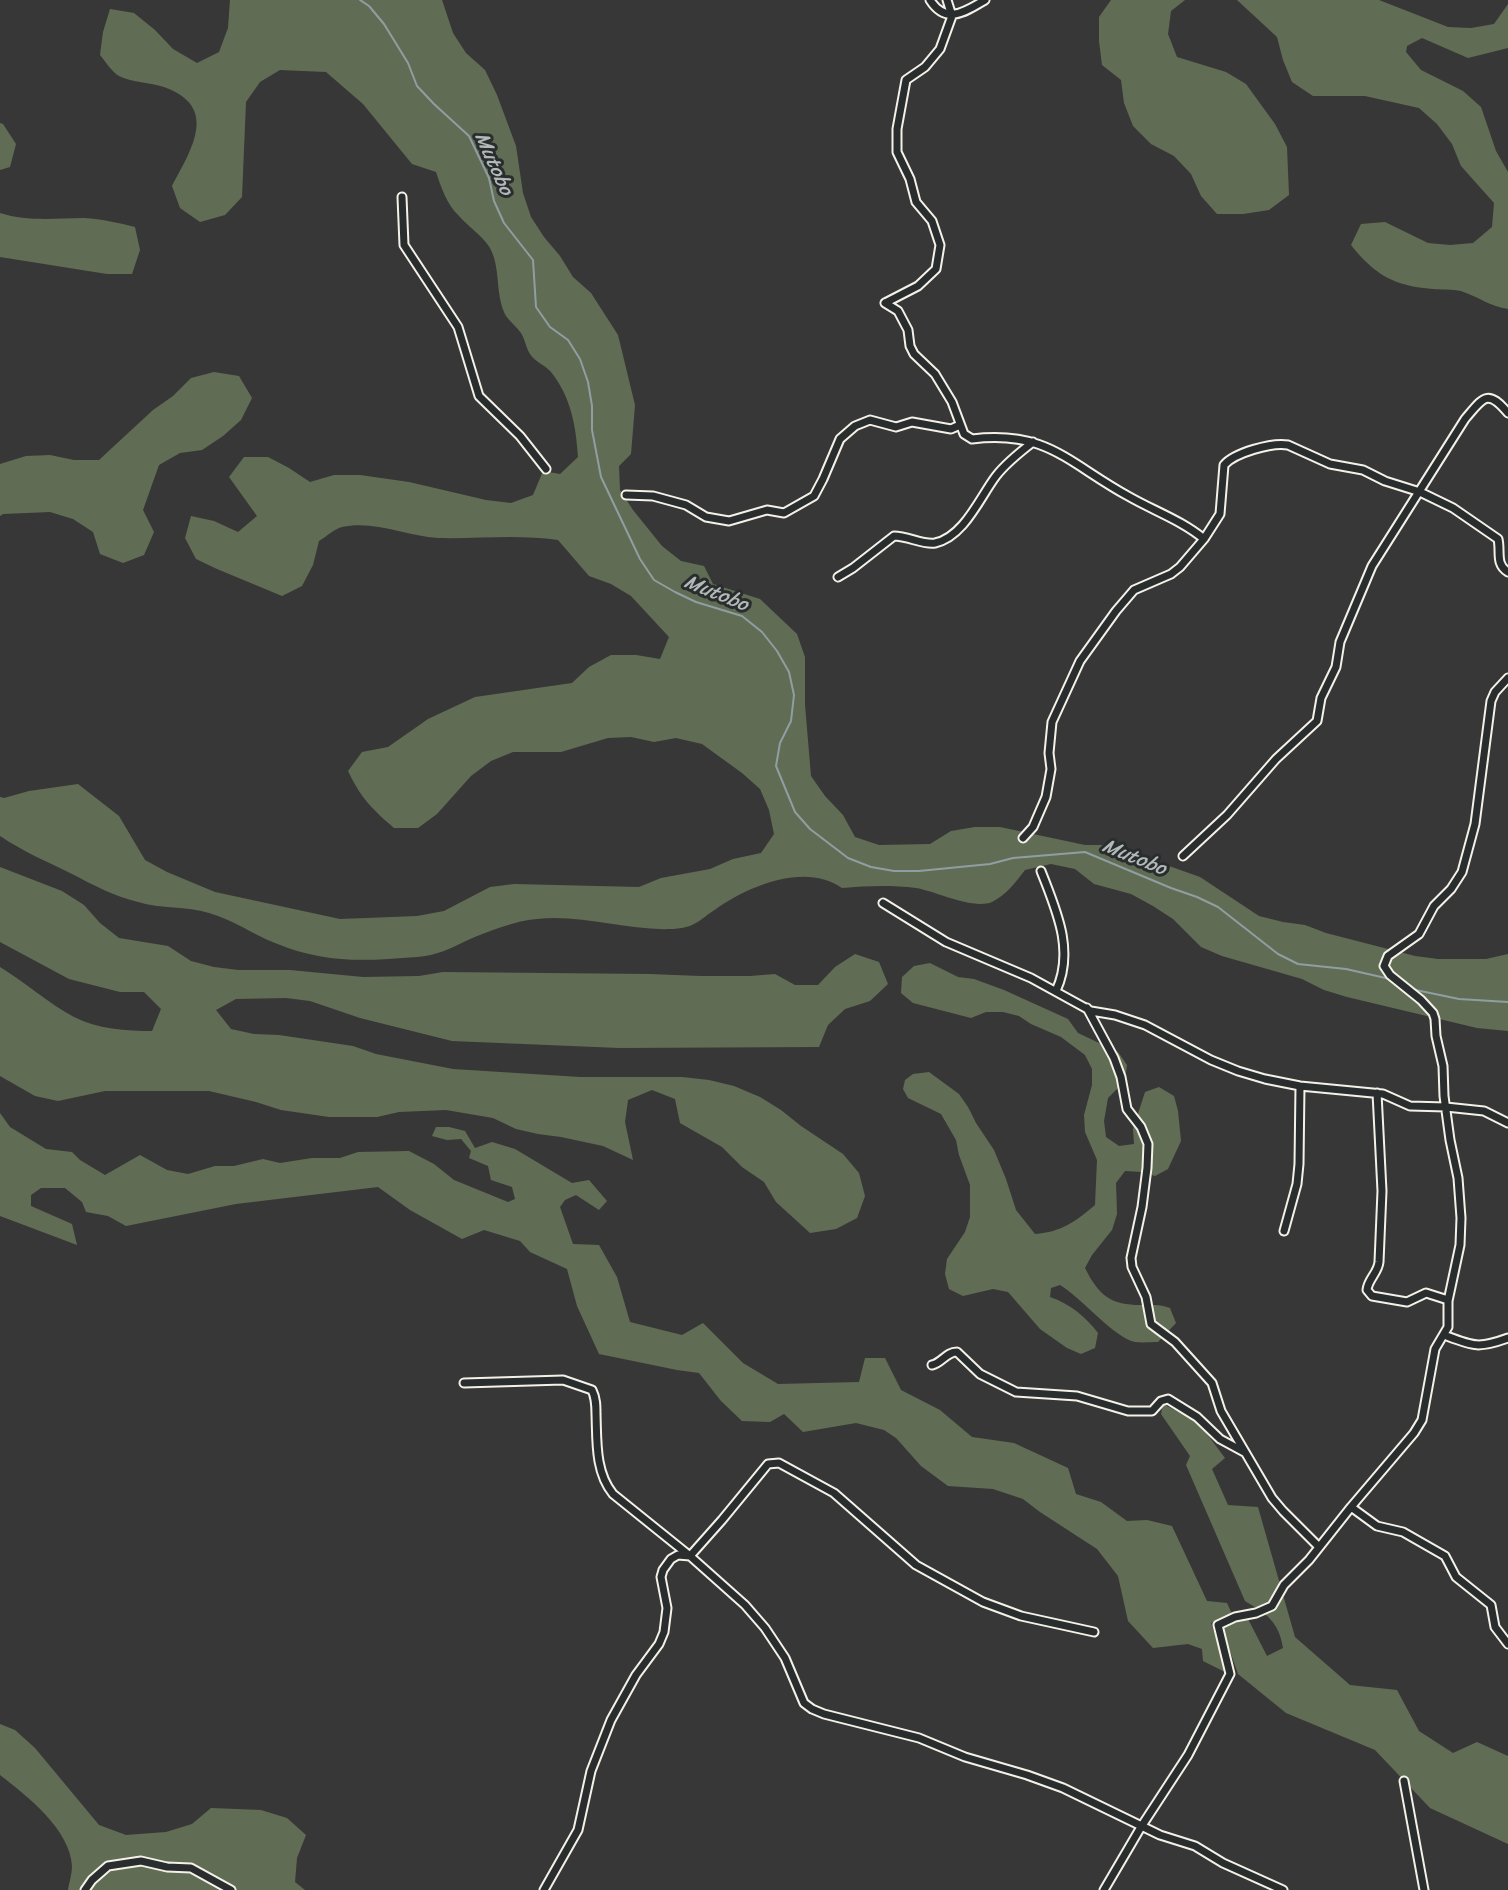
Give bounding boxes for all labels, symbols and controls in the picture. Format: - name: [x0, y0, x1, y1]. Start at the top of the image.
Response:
- water label: Mutobo: [469, 129, 517, 199]
- water label: Mutobo: [681, 570, 751, 618]
- water label: Mutobo: [1099, 834, 1169, 882]

